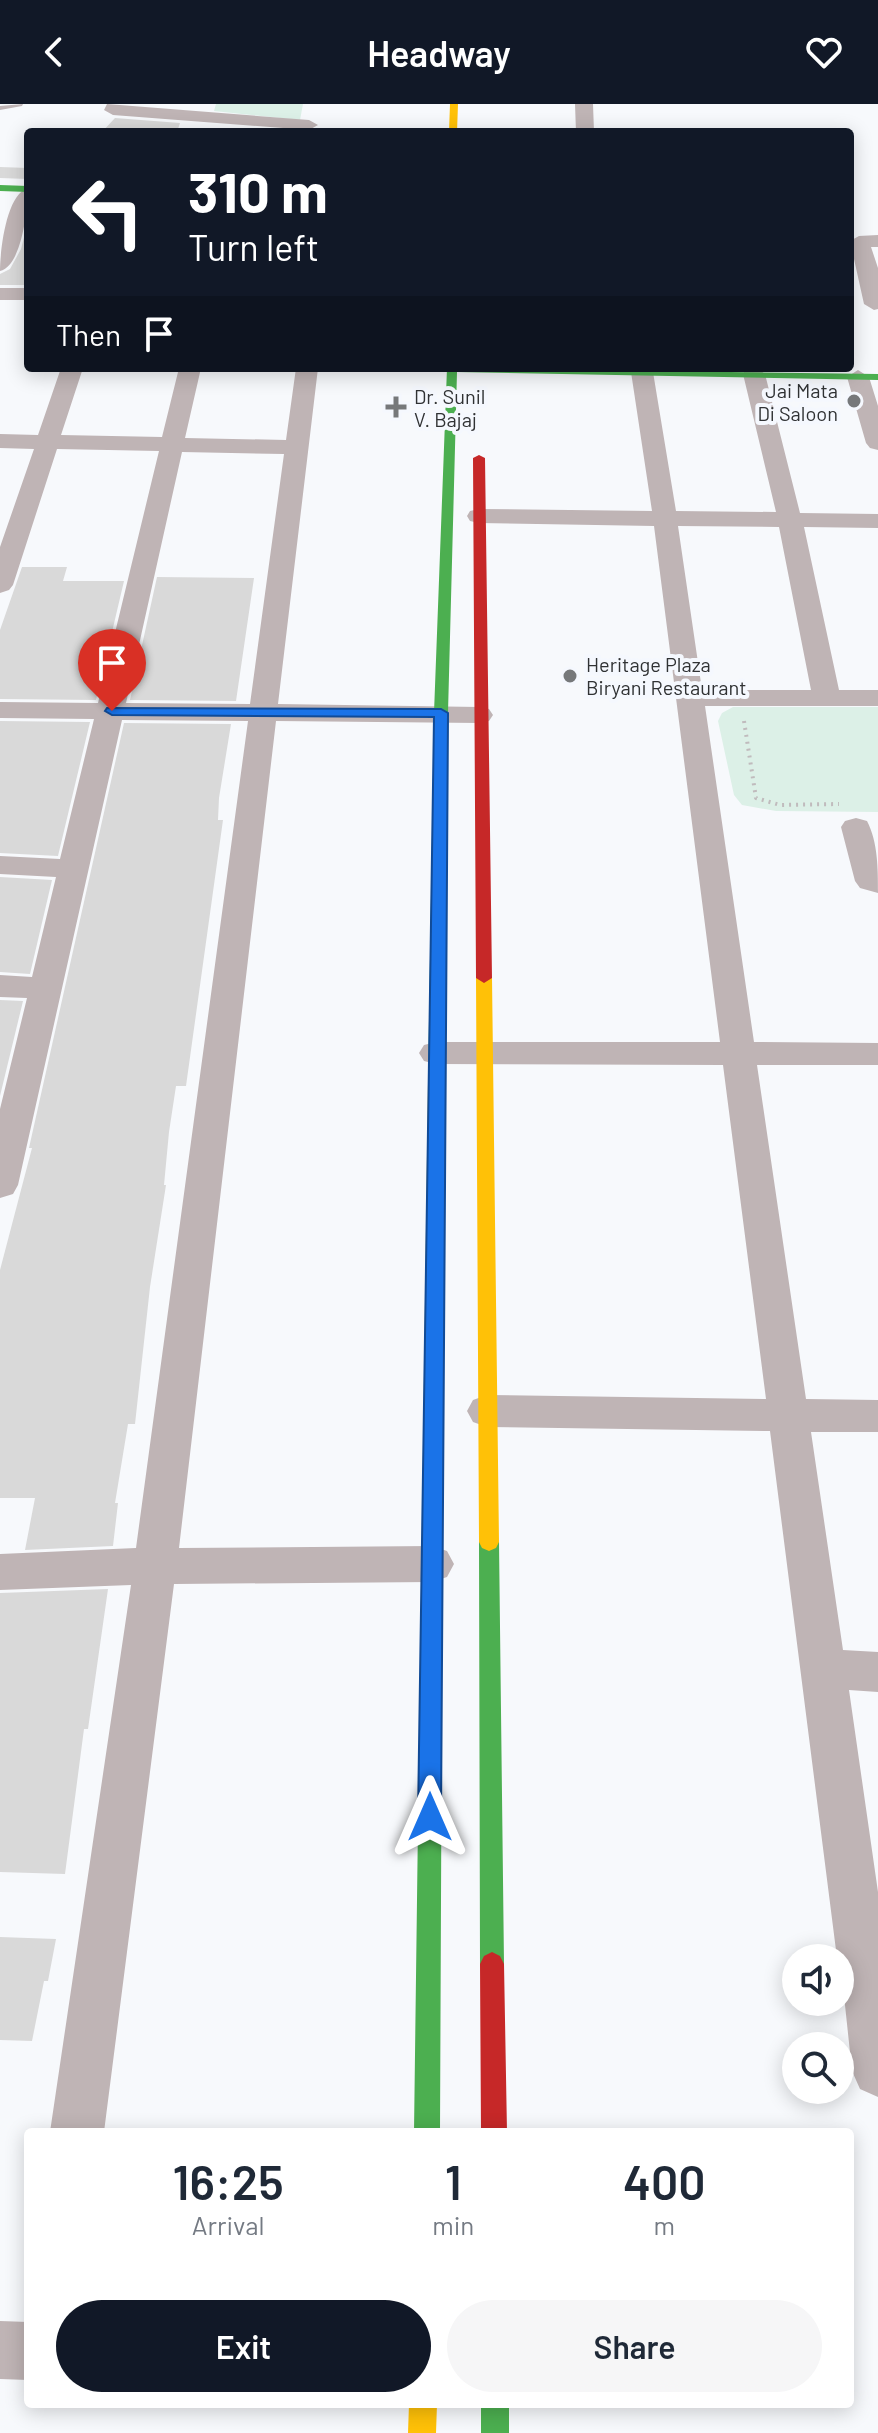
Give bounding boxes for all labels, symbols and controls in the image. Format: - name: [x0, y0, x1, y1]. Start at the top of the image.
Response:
- icon: back: [32, 30, 76, 74]
- icon: heart: [802, 30, 846, 74]
- text: Headway: [367, 31, 511, 74]
- text: 310 m: [188, 157, 328, 224]
- icon: left: [56, 160, 160, 264]
- text: Turn left: [188, 225, 319, 268]
- icon: arrive: [137, 312, 181, 356]
- text: Then: [56, 316, 121, 352]
- place label: Jai Mata Di Saloon: [758, 378, 838, 425]
- place label: Dr. Sunil V. Bajaj: [414, 384, 485, 431]
- marker: Jai Mata Di Saloon: [845, 392, 863, 410]
- marker: Dr. Sunil V. Bajaj: [385, 396, 407, 418]
- pin: [78, 629, 146, 711]
- icon: arrive: [90, 641, 134, 685]
- place label: Heritage Plaza Biryani Restaurant: [586, 652, 747, 699]
- marker: Heritage Plaza Biryani Restaurant: [561, 667, 579, 685]
- position arrow: [388, 1775, 472, 1859]
- map controls: [782, 1944, 854, 2104]
- button: sound: [782, 1944, 854, 2016]
- button: search: [782, 2032, 854, 2104]
- text: 16:25: [172, 2152, 284, 2210]
- text: 1: [445, 2152, 462, 2210]
- text: 400: [623, 2152, 705, 2210]
- text: Arrival: [192, 2209, 264, 2240]
- text: min: [432, 2209, 474, 2240]
- text: m: [653, 2209, 675, 2240]
- button: Exit: [56, 2300, 431, 2392]
- button: Share: [447, 2300, 822, 2392]

